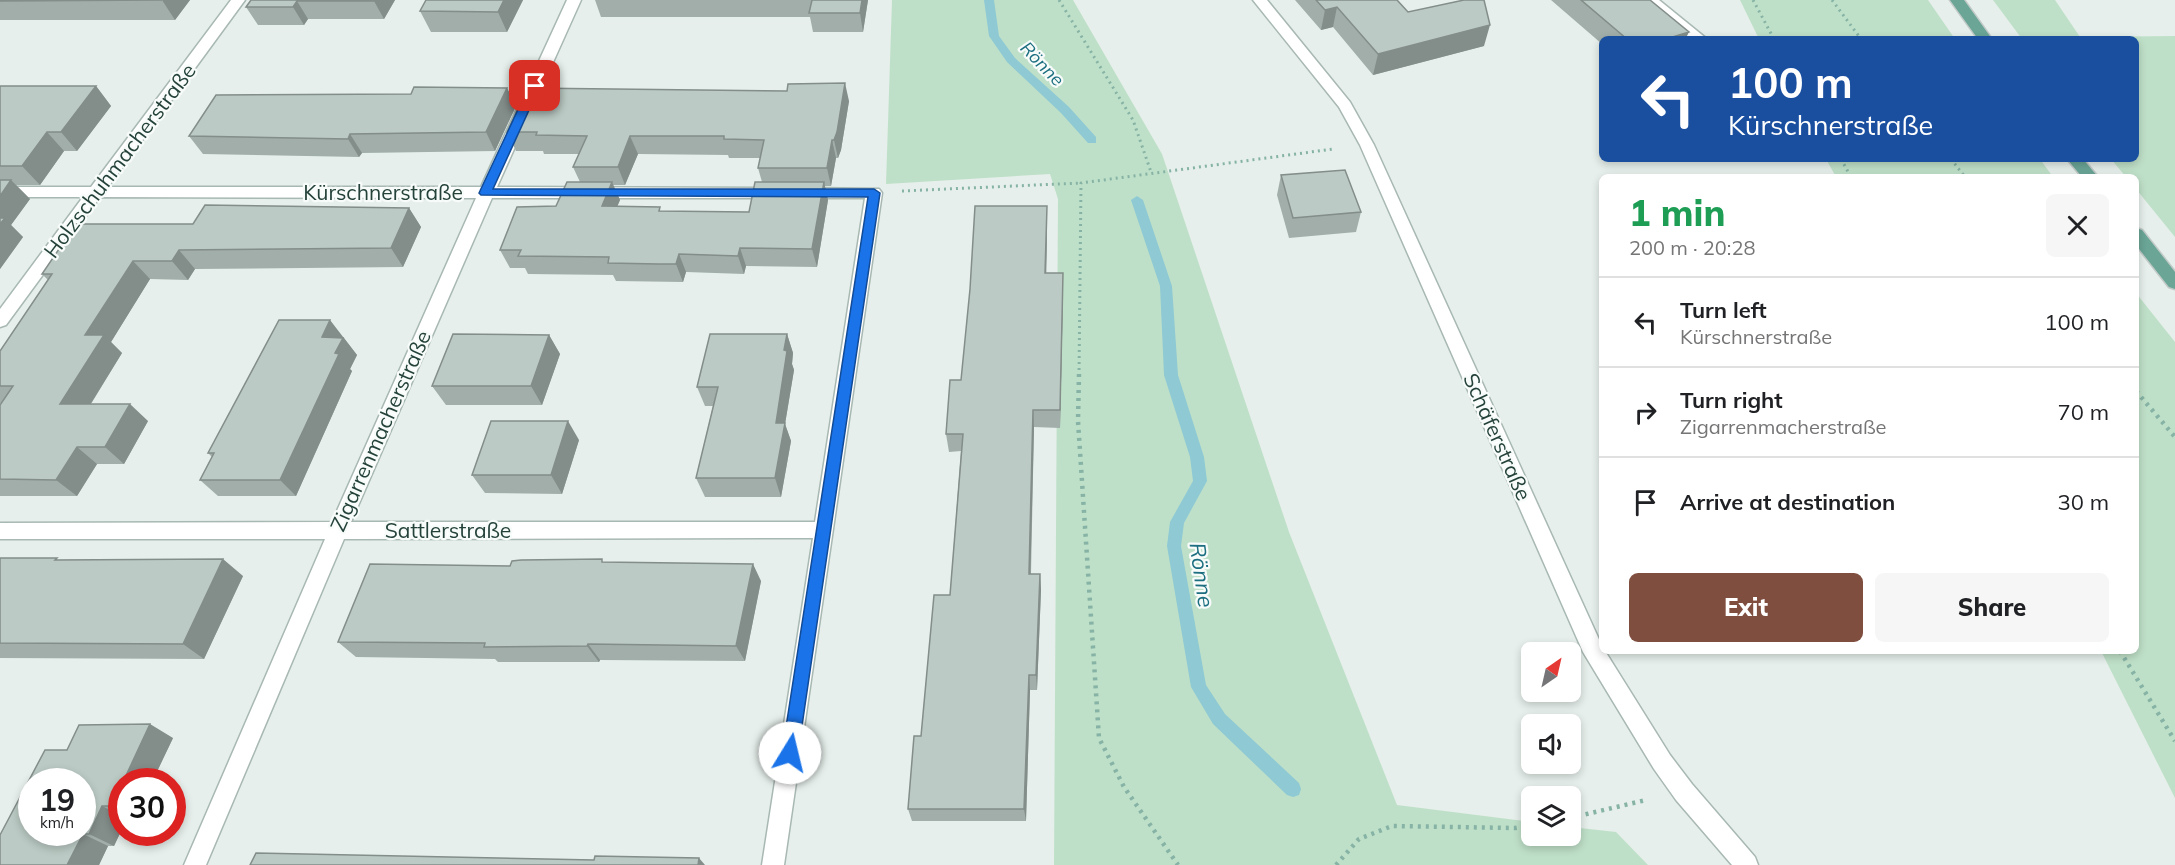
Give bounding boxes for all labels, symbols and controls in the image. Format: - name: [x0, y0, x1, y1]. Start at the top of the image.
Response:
- water label: Rönne: [1016, 36, 1069, 91]
- text: 100 m: [1728, 56, 1853, 109]
- street label: Holzschuhmacherstraße: [38, 58, 201, 263]
- pin: [509, 60, 560, 111]
- icon: left: [1629, 60, 1707, 138]
- icon: arrive: [518, 69, 551, 102]
- text: Kürschnerstraße: [1728, 108, 1933, 142]
- street label: Kürschnerstraße: [303, 179, 463, 205]
- text: 1 min: [1629, 190, 1725, 235]
- button: close: [2046, 194, 2109, 257]
- text: 200 m · 20:28: [1629, 235, 1755, 260]
- text: Turn left: [1680, 296, 1767, 324]
- icon: left: [1629, 306, 1662, 339]
- text: 100 m: [2044, 308, 2109, 336]
- text: Kürschnerstraße: [1680, 324, 1832, 349]
- street label: Zigarrenmacherstraße: [324, 326, 436, 535]
- street label: Schäferstraße: [1458, 369, 1538, 504]
- text: Turn right: [1680, 386, 1783, 414]
- icon: right: [1629, 396, 1662, 429]
- text: 70 m: [2058, 398, 2109, 426]
- text: Zigarrenmacherstraße: [1680, 414, 1887, 439]
- icon: arrive: [1629, 486, 1662, 519]
- text: Arrive at destination: [1680, 488, 1895, 516]
- text: 30 m: [2058, 488, 2109, 516]
- street label: Sattlerstraße: [385, 517, 511, 543]
- water label: Rönne: [1184, 541, 1220, 609]
- button: Exit: [1629, 573, 1863, 642]
- button: Share: [1875, 573, 2109, 642]
- north arrow: [1521, 642, 1581, 702]
- map controls: [1521, 642, 1581, 846]
- button: sound: [1521, 714, 1581, 774]
- position arrow: [758, 721, 822, 785]
- speed limit sign: 30: [108, 768, 186, 846]
- text: 19: [39, 781, 75, 819]
- button: layers: [1521, 786, 1581, 846]
- text: km/h: [40, 813, 74, 832]

